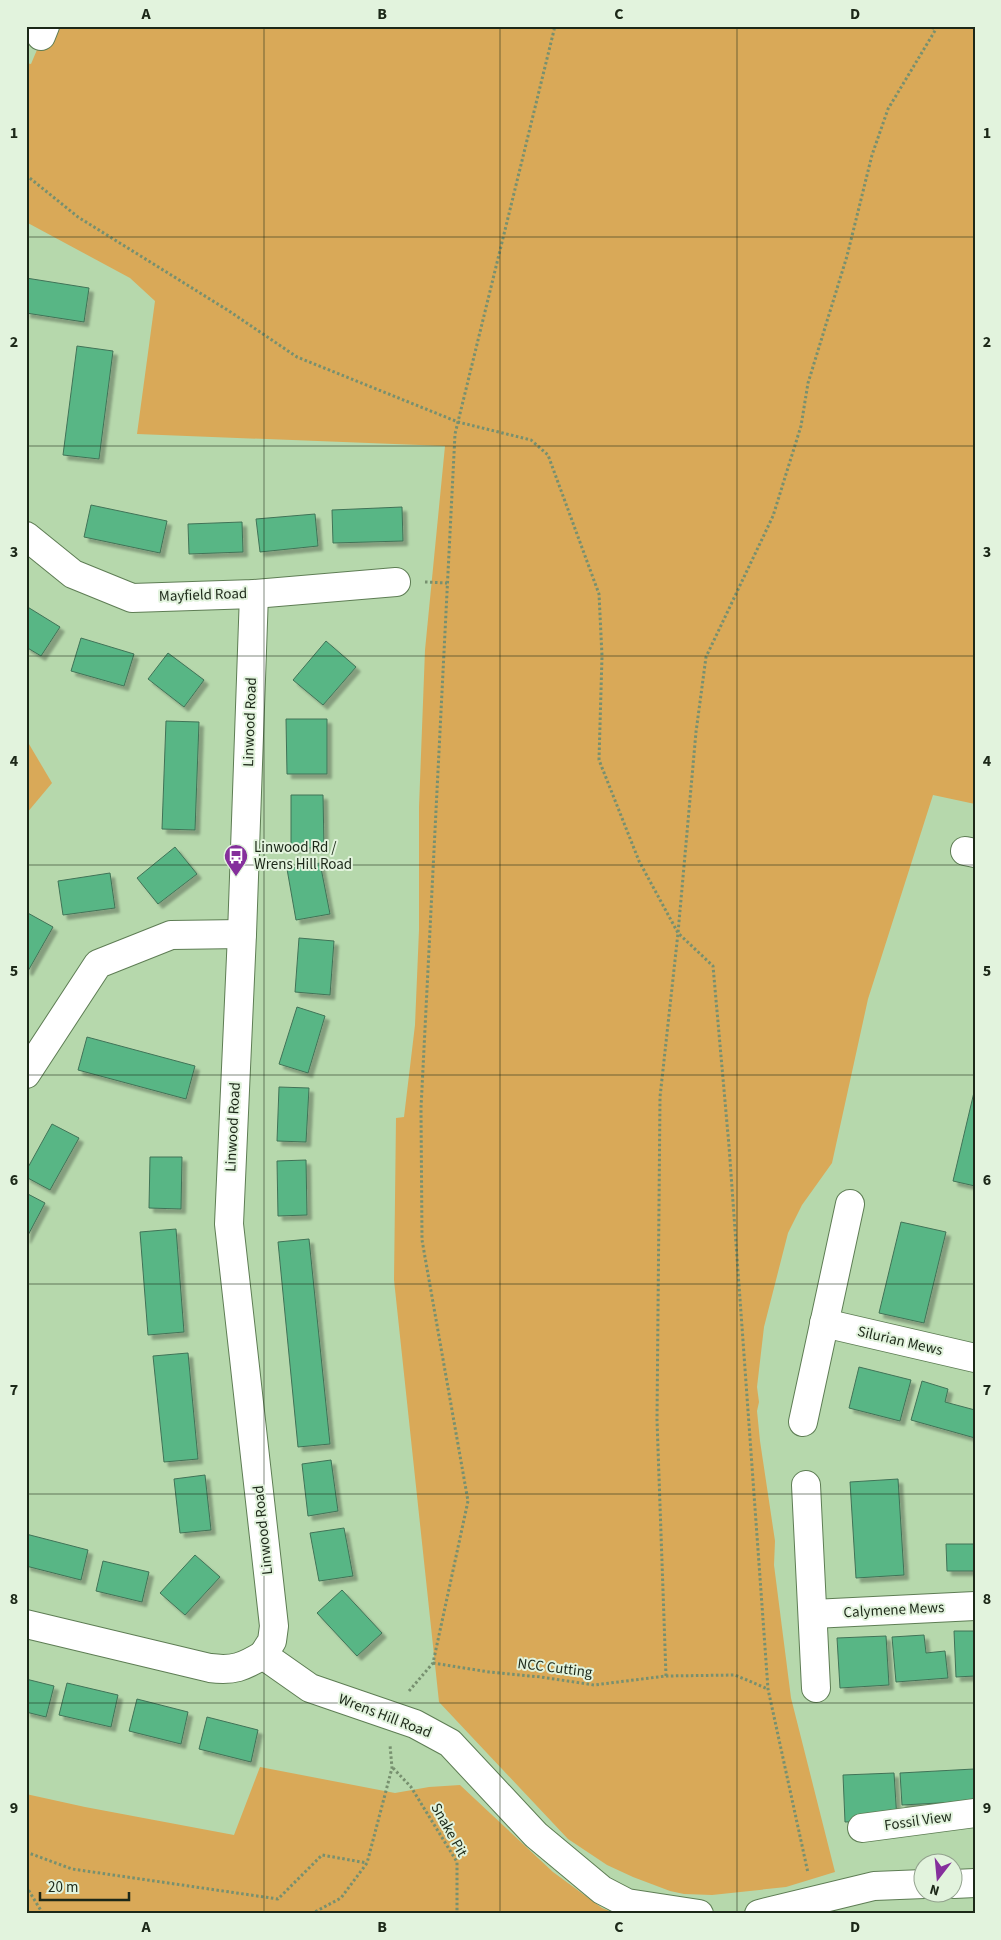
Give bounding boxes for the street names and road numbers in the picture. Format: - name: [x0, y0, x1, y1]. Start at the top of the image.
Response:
- street label: Mayfield Road: [158, 583, 248, 607]
- street label: Linwood Road: [238, 677, 262, 767]
- street label: Linwood Road: [220, 1082, 246, 1172]
- street label: Silurian Mews: [855, 1321, 945, 1361]
- street label: Linwood Road: [248, 1484, 278, 1576]
- street label: Calymene Mews: [843, 1597, 945, 1623]
- street label: NCC Cutting: [516, 1653, 594, 1683]
- street label: Wrens Hill Road: [335, 1689, 435, 1743]
- street label: Snake Pit: [426, 1799, 472, 1861]
- street label: Fossil View: [883, 1806, 953, 1836]

